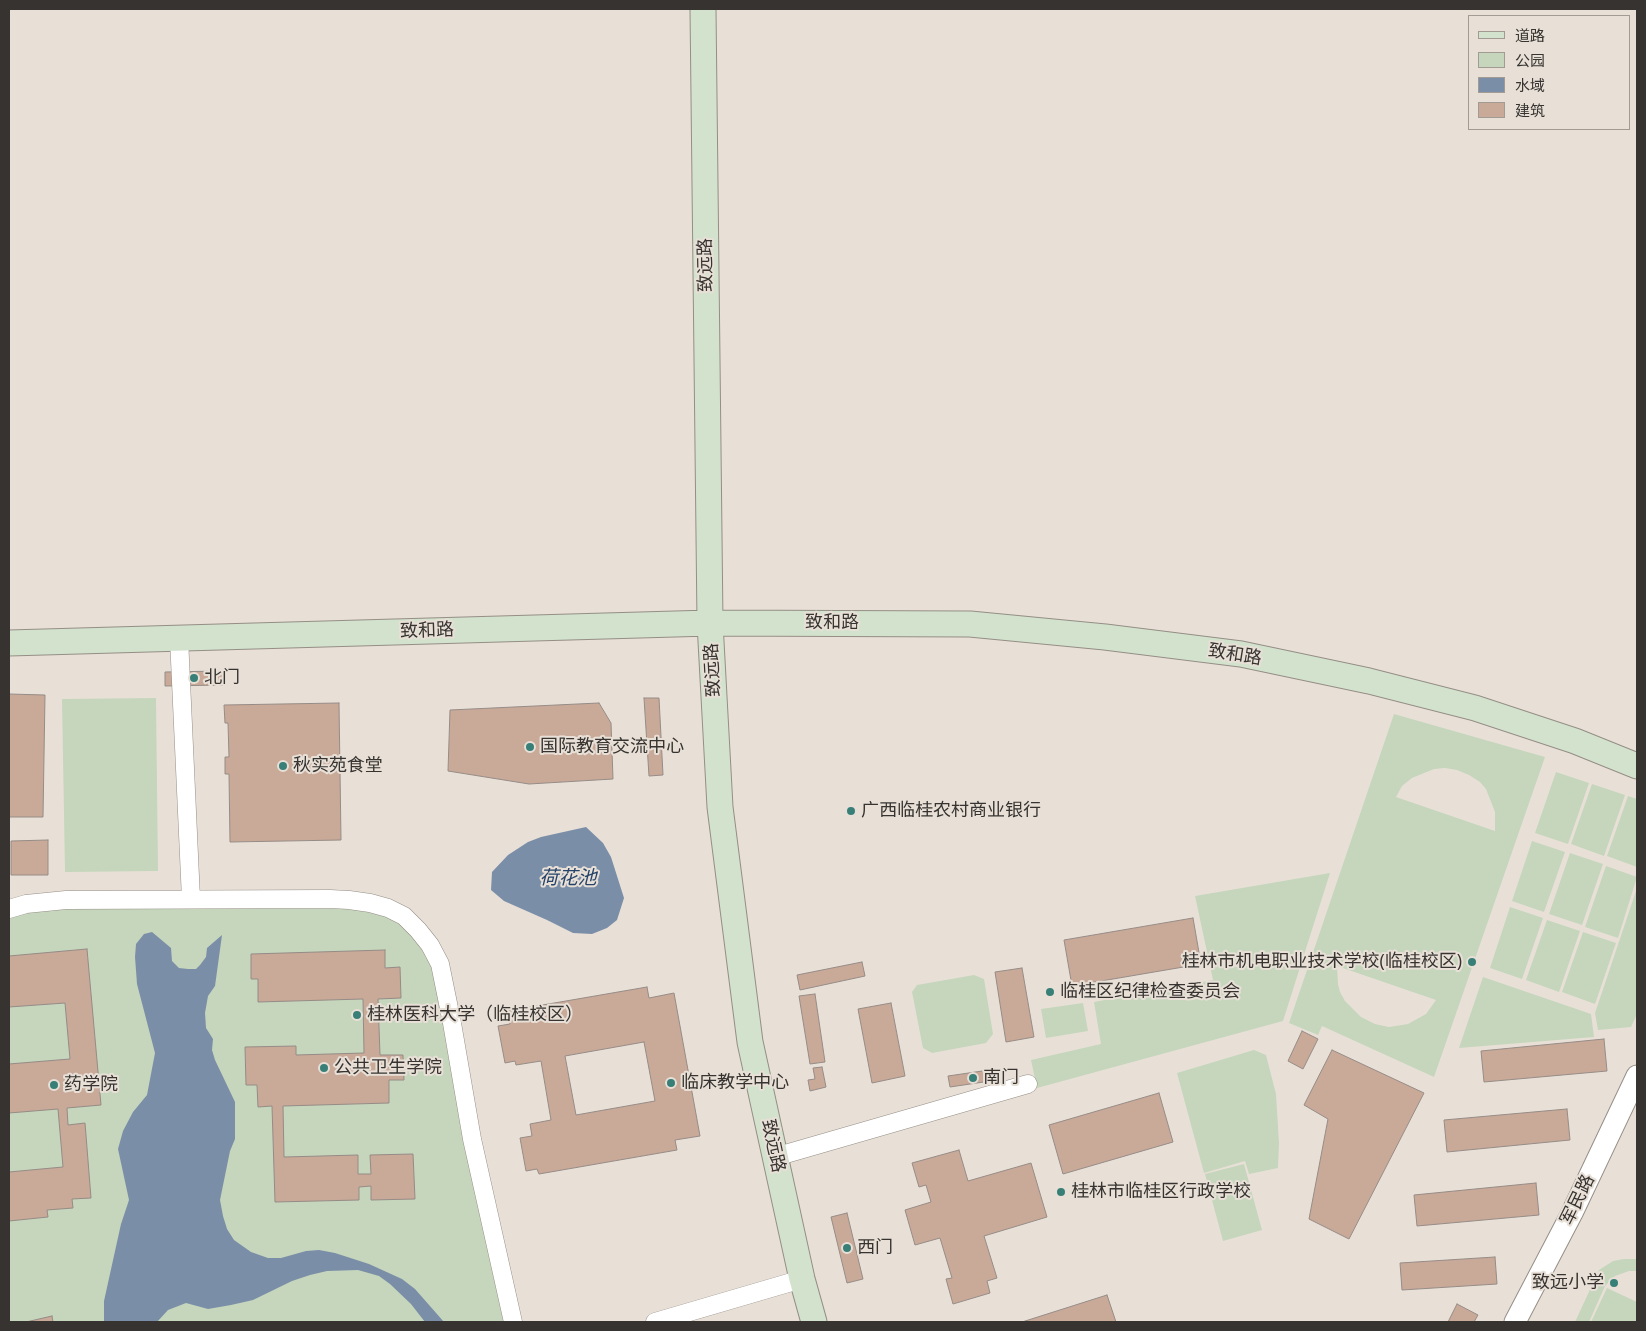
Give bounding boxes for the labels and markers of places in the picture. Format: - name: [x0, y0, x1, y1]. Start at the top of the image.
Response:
- place label: 北门: [204, 667, 240, 689]
- marker: 北门: [188, 672, 200, 684]
- place label: 国际教育交流中心: [540, 736, 684, 758]
- marker: 国际教育交流中心: [524, 741, 536, 753]
- place label: 秋实苑食堂: [293, 755, 383, 777]
- marker: 秋实苑食堂: [277, 760, 289, 772]
- place label: 广西临桂农村商业银行: [861, 800, 1041, 822]
- marker: 广西临桂农村商业银行: [845, 805, 857, 817]
- place label: 桂林市机电职业技术学校(临桂校区): [1181, 951, 1462, 973]
- marker: 桂林市机电职业技术学校(临桂校区): [1466, 956, 1478, 968]
- place label: 临桂区纪律检查委员会: [1060, 981, 1240, 1003]
- marker: 临桂区纪律检查委员会: [1044, 986, 1056, 998]
- place label: 桂林医科大学（临桂校区）: [367, 1004, 583, 1026]
- marker: 桂林医科大学（临桂校区）: [351, 1009, 363, 1021]
- place label: 公共卫生学院: [334, 1057, 442, 1079]
- marker: 公共卫生学院: [318, 1062, 330, 1074]
- place label: 南门: [983, 1067, 1019, 1089]
- place label: 临床教学中心: [681, 1072, 789, 1094]
- marker: 南门: [967, 1072, 979, 1084]
- place label: 药学院: [64, 1074, 118, 1096]
- marker: 临床教学中心: [665, 1077, 677, 1089]
- marker: 药学院: [48, 1079, 60, 1091]
- place label: 桂林市临桂区行政学校: [1071, 1181, 1251, 1203]
- marker: 桂林市临桂区行政学校: [1055, 1186, 1067, 1198]
- place label: 西门: [857, 1237, 893, 1259]
- marker: 西门: [841, 1242, 853, 1254]
- place label: 致远小学: [1532, 1272, 1604, 1294]
- marker: 致远小学: [1608, 1277, 1620, 1289]

